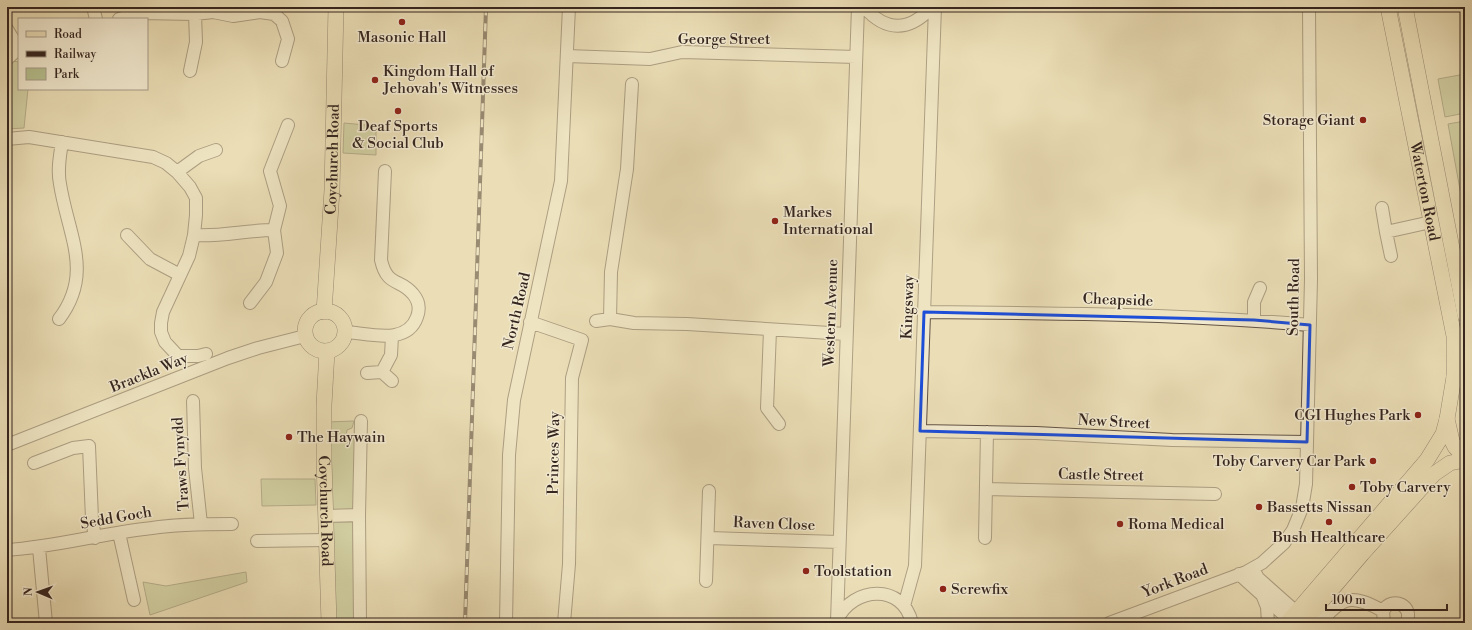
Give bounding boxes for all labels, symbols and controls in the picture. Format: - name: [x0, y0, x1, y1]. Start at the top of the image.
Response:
- marker: Masonic Hall: [397, 17, 407, 27]
- legend: [18, 18, 148, 90]
- text: Road: [54, 27, 82, 42]
- place label: Masonic Hall: [358, 28, 447, 47]
- street label: George Street: [678, 30, 771, 49]
- text: Railway: [54, 47, 96, 62]
- place label: Kingdom Hall of Jehovah's Witnesses: [382, 62, 518, 98]
- text: Park: [54, 67, 80, 82]
- marker: Kingdom Hall of Jehovah's Witnesses: [370, 75, 380, 85]
- street label: Coychurch Road: [321, 103, 343, 215]
- marker: Deaf Sports & Social Club: [393, 106, 403, 116]
- place label: Storage Giant: [1263, 111, 1356, 130]
- marker: Storage Giant: [1358, 115, 1368, 125]
- place label: Deaf Sports & Social Club: [352, 117, 444, 153]
- street label: Waterton Road: [1406, 139, 1444, 243]
- place label: Markes International: [783, 203, 874, 239]
- marker: Markes International: [770, 216, 780, 226]
- street label: South Road: [1284, 257, 1304, 336]
- street label: Western Avenue: [820, 259, 842, 368]
- street label: North Road: [499, 270, 535, 351]
- street label: Kingsway: [897, 274, 919, 340]
- street label: Cheapside: [1082, 289, 1154, 311]
- street label: Brackla Way: [106, 348, 191, 398]
- place label: CGI Hughes Park: [1294, 406, 1411, 425]
- marker: CGI Hughes Park: [1413, 410, 1423, 420]
- street label: Princes Way: [544, 411, 564, 495]
- street label: New Street: [1077, 411, 1151, 433]
- street label: Traws Fynydd: [168, 416, 194, 512]
- place label: The Haywain: [297, 428, 386, 447]
- marker: The Haywain: [284, 432, 294, 442]
- place label: Toby Carvery Car Park: [1213, 452, 1366, 471]
- street label: Coychurch Road: [314, 455, 337, 567]
- marker: Toby Carvery Car Park: [1368, 456, 1378, 466]
- street label: Castle Street: [1058, 465, 1145, 485]
- place label: Toby Carvery: [1360, 478, 1451, 497]
- marker: Toby Carvery: [1347, 482, 1357, 492]
- place label: Bassetts Nissan: [1266, 498, 1372, 517]
- street label: Sedd Goch: [79, 502, 153, 534]
- marker: Bassetts Nissan: [1254, 502, 1264, 512]
- street label: Raven Close: [733, 513, 815, 535]
- place label: Roma Medical: [1128, 515, 1225, 534]
- marker: Bush Healthcare: [1324, 517, 1334, 527]
- marker: Roma Medical: [1115, 519, 1125, 529]
- place label: Bush Healthcare: [1272, 528, 1385, 547]
- street label: York Road: [1138, 560, 1211, 603]
- place label: Toolstation: [814, 562, 892, 581]
- marker: Toolstation: [801, 566, 811, 576]
- north arrow: [18, 572, 58, 612]
- place label: Screwfix: [951, 580, 1009, 599]
- marker: Screwfix: [938, 584, 948, 594]
- scale bar: [1326, 586, 1447, 612]
- text: N: [22, 587, 36, 596]
- text: 100 m: [1332, 593, 1366, 608]

